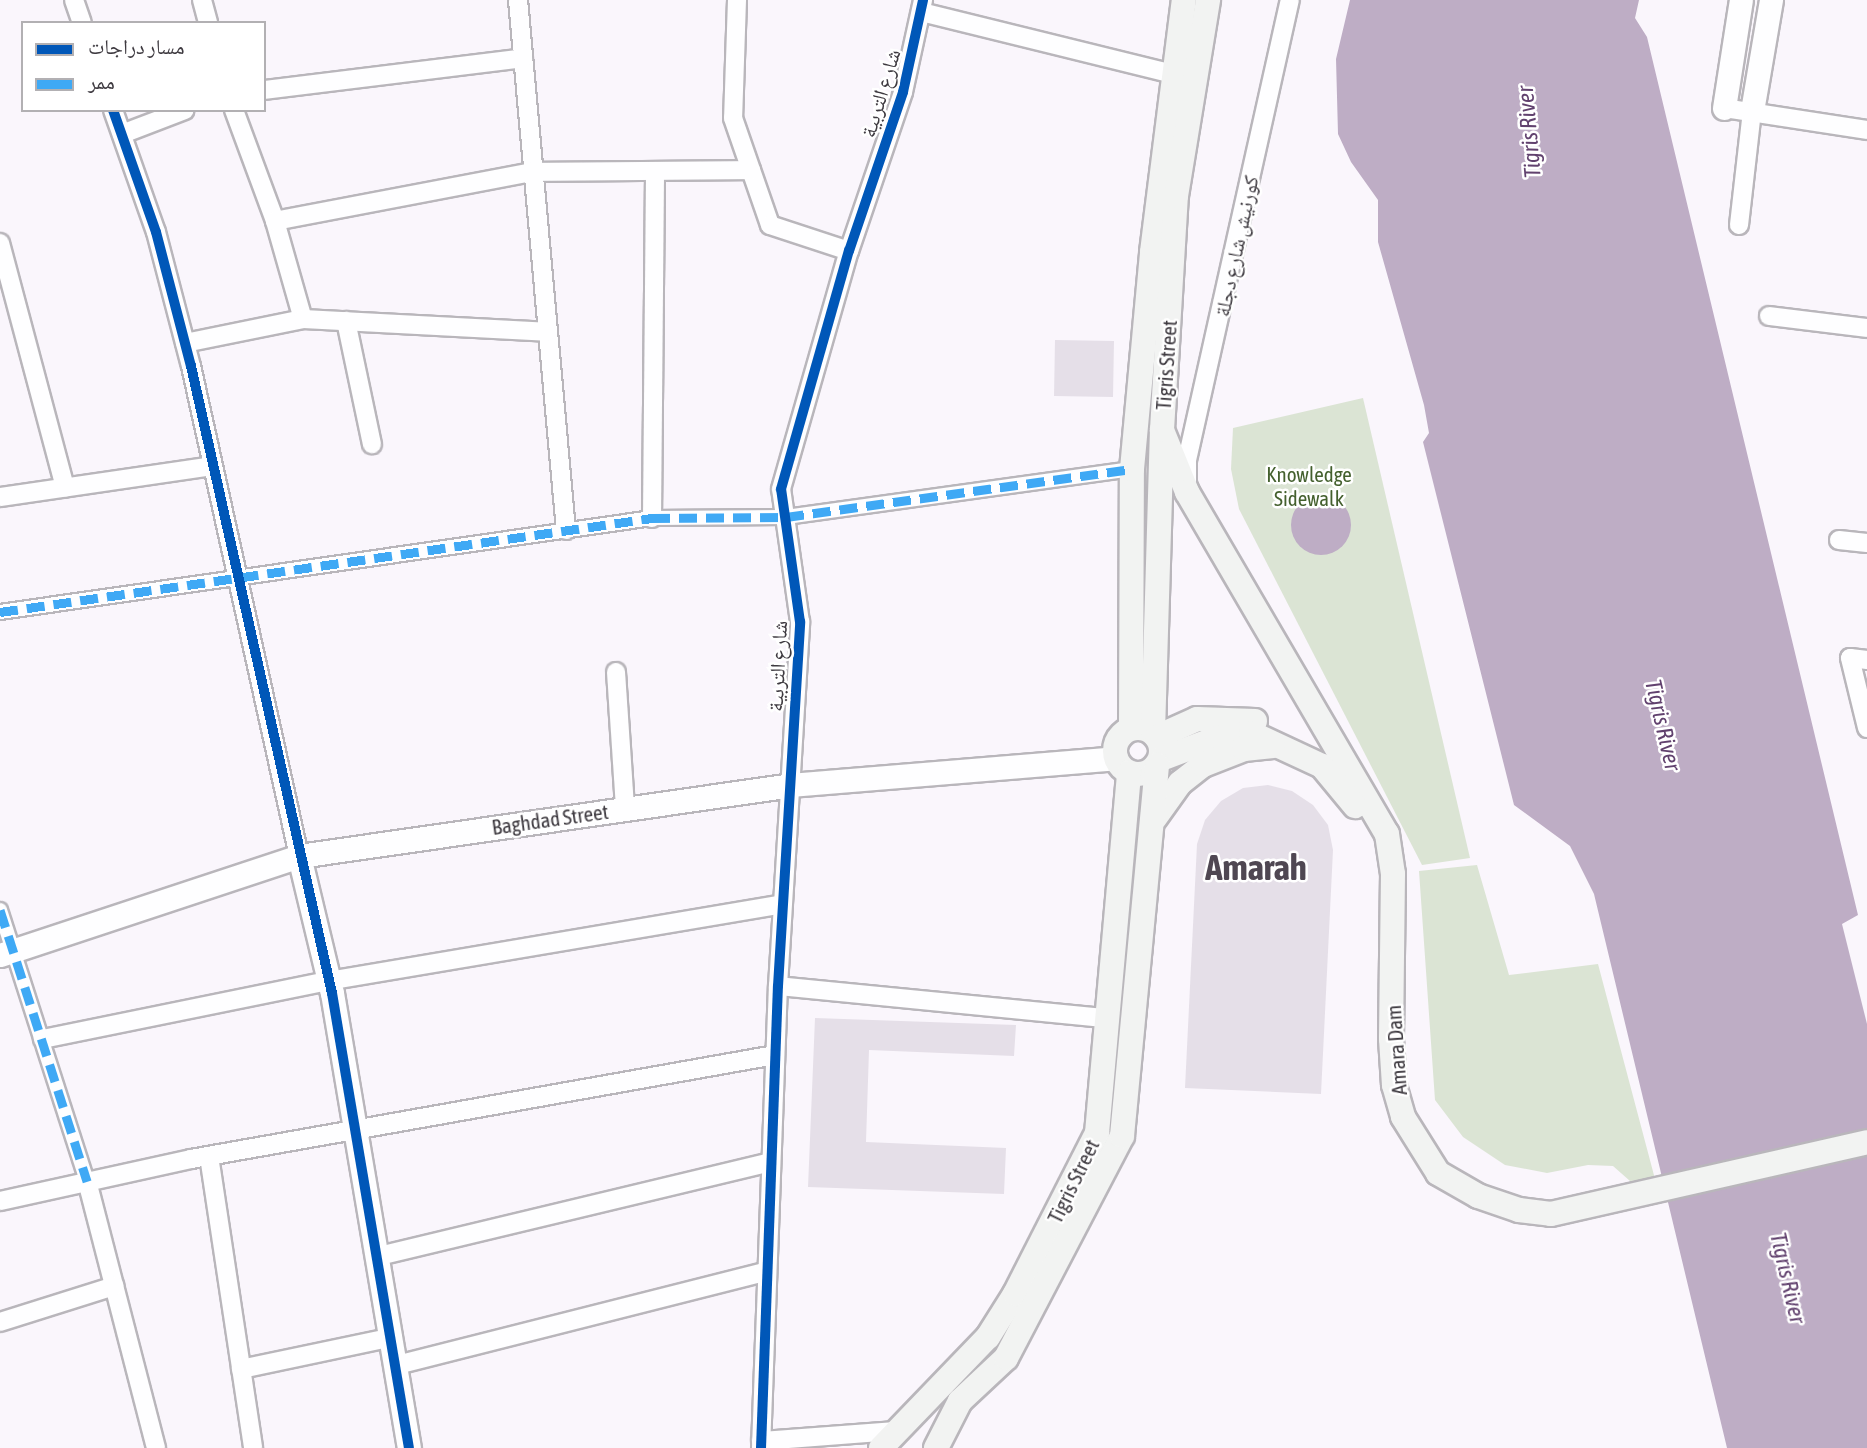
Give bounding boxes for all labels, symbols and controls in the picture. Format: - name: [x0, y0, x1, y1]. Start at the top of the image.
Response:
- legend: [21, 21, 266, 112]
- text: مسار دراجات: [88, 34, 184, 58]
- street label: شارع التربية: [855, 46, 905, 140]
- text: ممر: [88, 69, 115, 93]
- water label: Tigris River: [1511, 85, 1547, 179]
- street label: كورنيش شارع دجلة: [1209, 173, 1263, 319]
- street label: Tigris Street: [1150, 319, 1182, 411]
- park label: Knowledge Sidewalk: [1266, 461, 1352, 511]
- street label: شارع التربية: [762, 620, 792, 712]
- water label: Tigris River: [1639, 677, 1687, 773]
- street label: Baghdad Street: [490, 798, 610, 840]
- district label: Amarah: [1205, 846, 1307, 888]
- street label: Amara Dam: [1380, 1004, 1412, 1096]
- street label: Tigris Street: [1042, 1135, 1104, 1227]
- water label: Tigris River: [1764, 1230, 1812, 1326]

